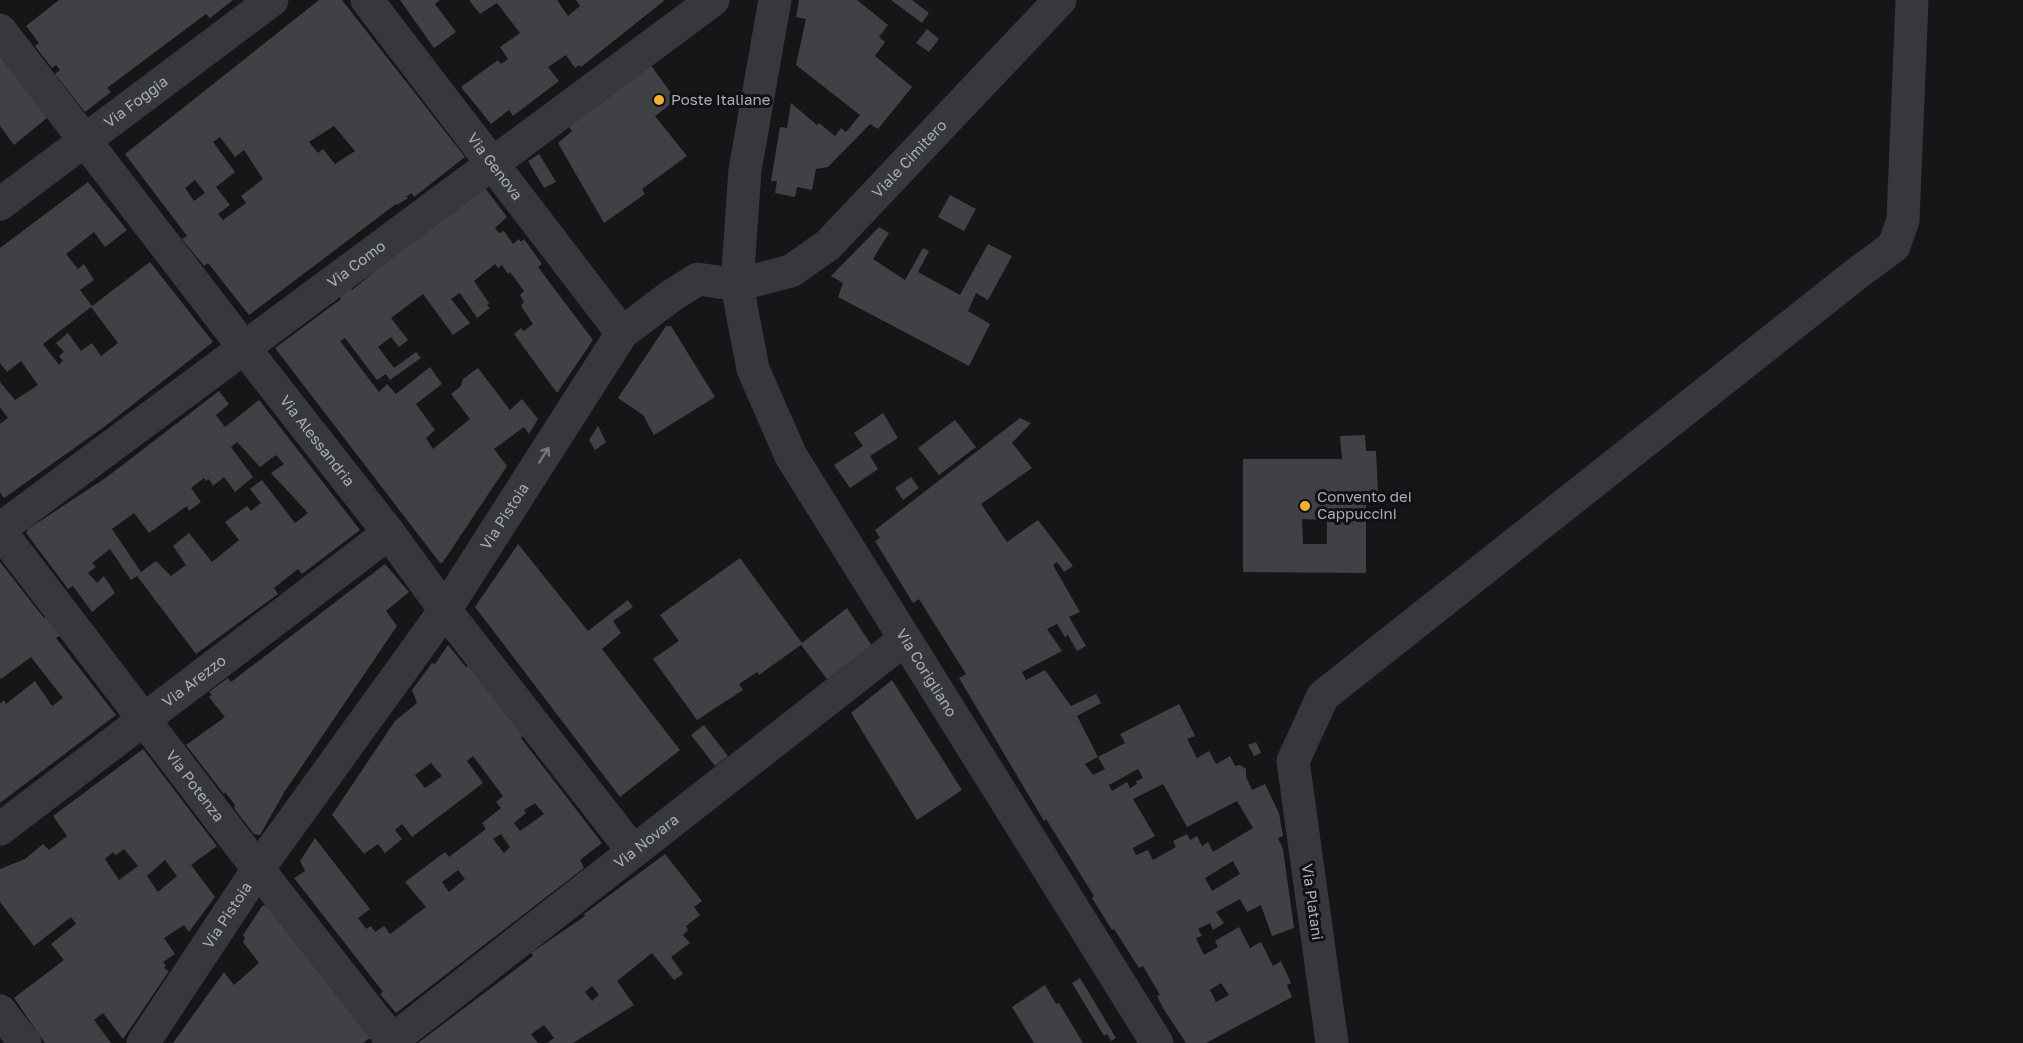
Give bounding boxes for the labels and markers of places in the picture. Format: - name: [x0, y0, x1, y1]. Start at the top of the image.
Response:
- place label: Poste Italiane: [671, 90, 771, 108]
- marker: Poste Italiane: [652, 93, 666, 107]
- place label: Convento dei Cappuccini: [1317, 487, 1412, 522]
- marker: Convento dei Cappuccini: [1298, 499, 1312, 513]

